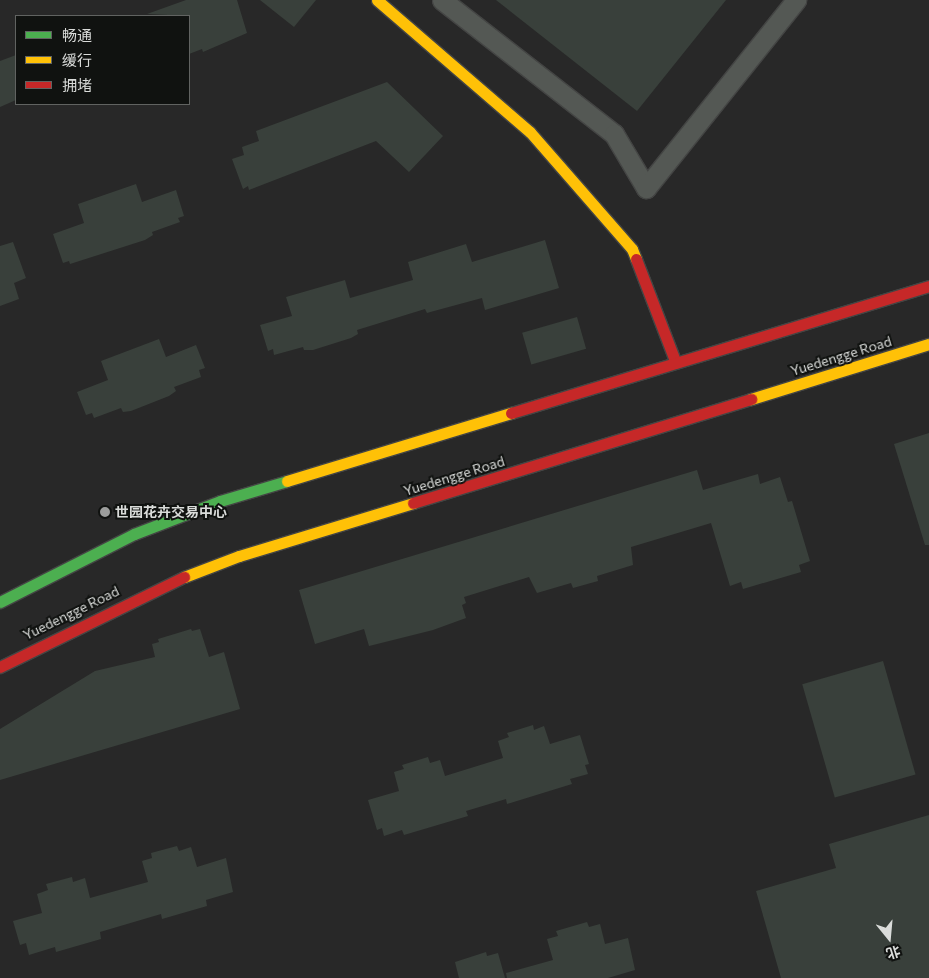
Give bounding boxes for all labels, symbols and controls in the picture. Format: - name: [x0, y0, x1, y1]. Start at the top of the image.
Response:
- legend: [15, 15, 190, 105]
- text: 畅通: [62, 26, 92, 44]
- text: 缓行: [62, 51, 92, 69]
- text: 拥堵: [62, 76, 92, 94]
- street label: Yuedengge Road: [788, 333, 894, 379]
- street label: Yuedengge Road: [401, 453, 507, 499]
- place label: 世园花卉交易中心: [115, 504, 227, 520]
- marker: 世园花卉交易中心: [99, 506, 111, 518]
- street label: Yuedengge Road: [20, 582, 122, 644]
- north arrow: [864, 913, 914, 963]
- text: 北: [884, 943, 903, 963]

